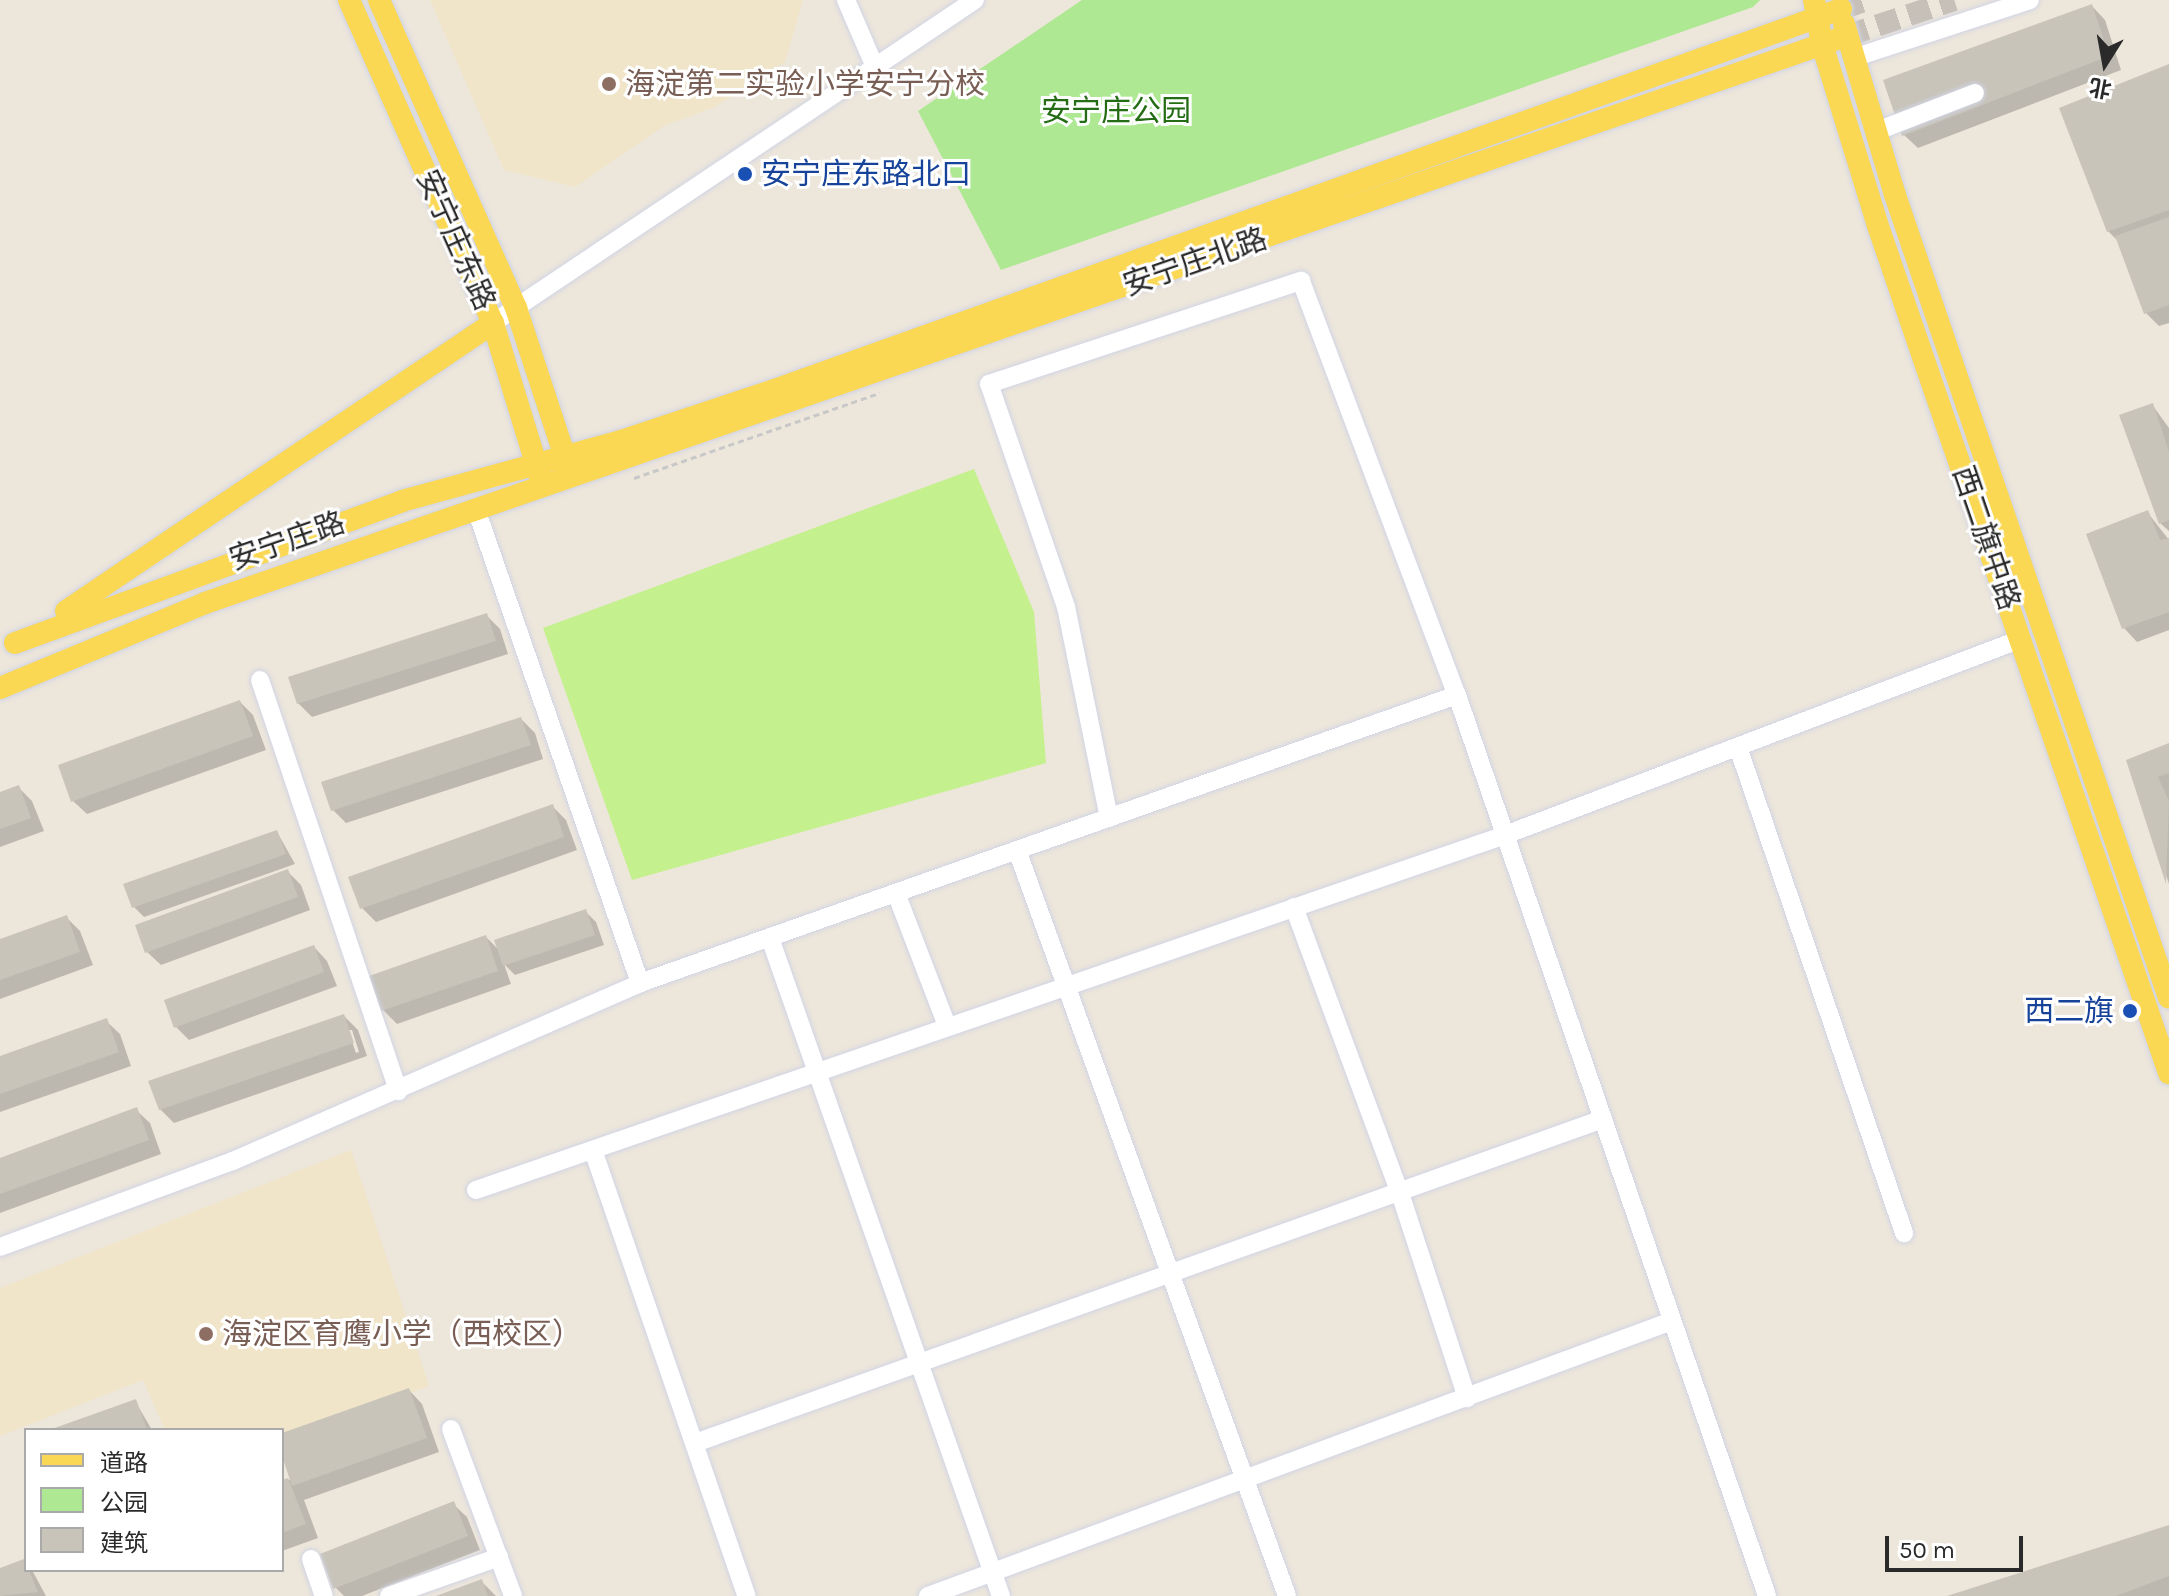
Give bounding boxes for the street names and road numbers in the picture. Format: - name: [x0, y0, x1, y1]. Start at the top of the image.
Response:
- street label: 安宁庄东路: [409, 164, 503, 316]
- street label: 安宁庄北路: [1118, 221, 1272, 303]
- street label: 西二旗中路: [1945, 461, 2027, 615]
- street label: 安宁庄路: [224, 504, 350, 578]

